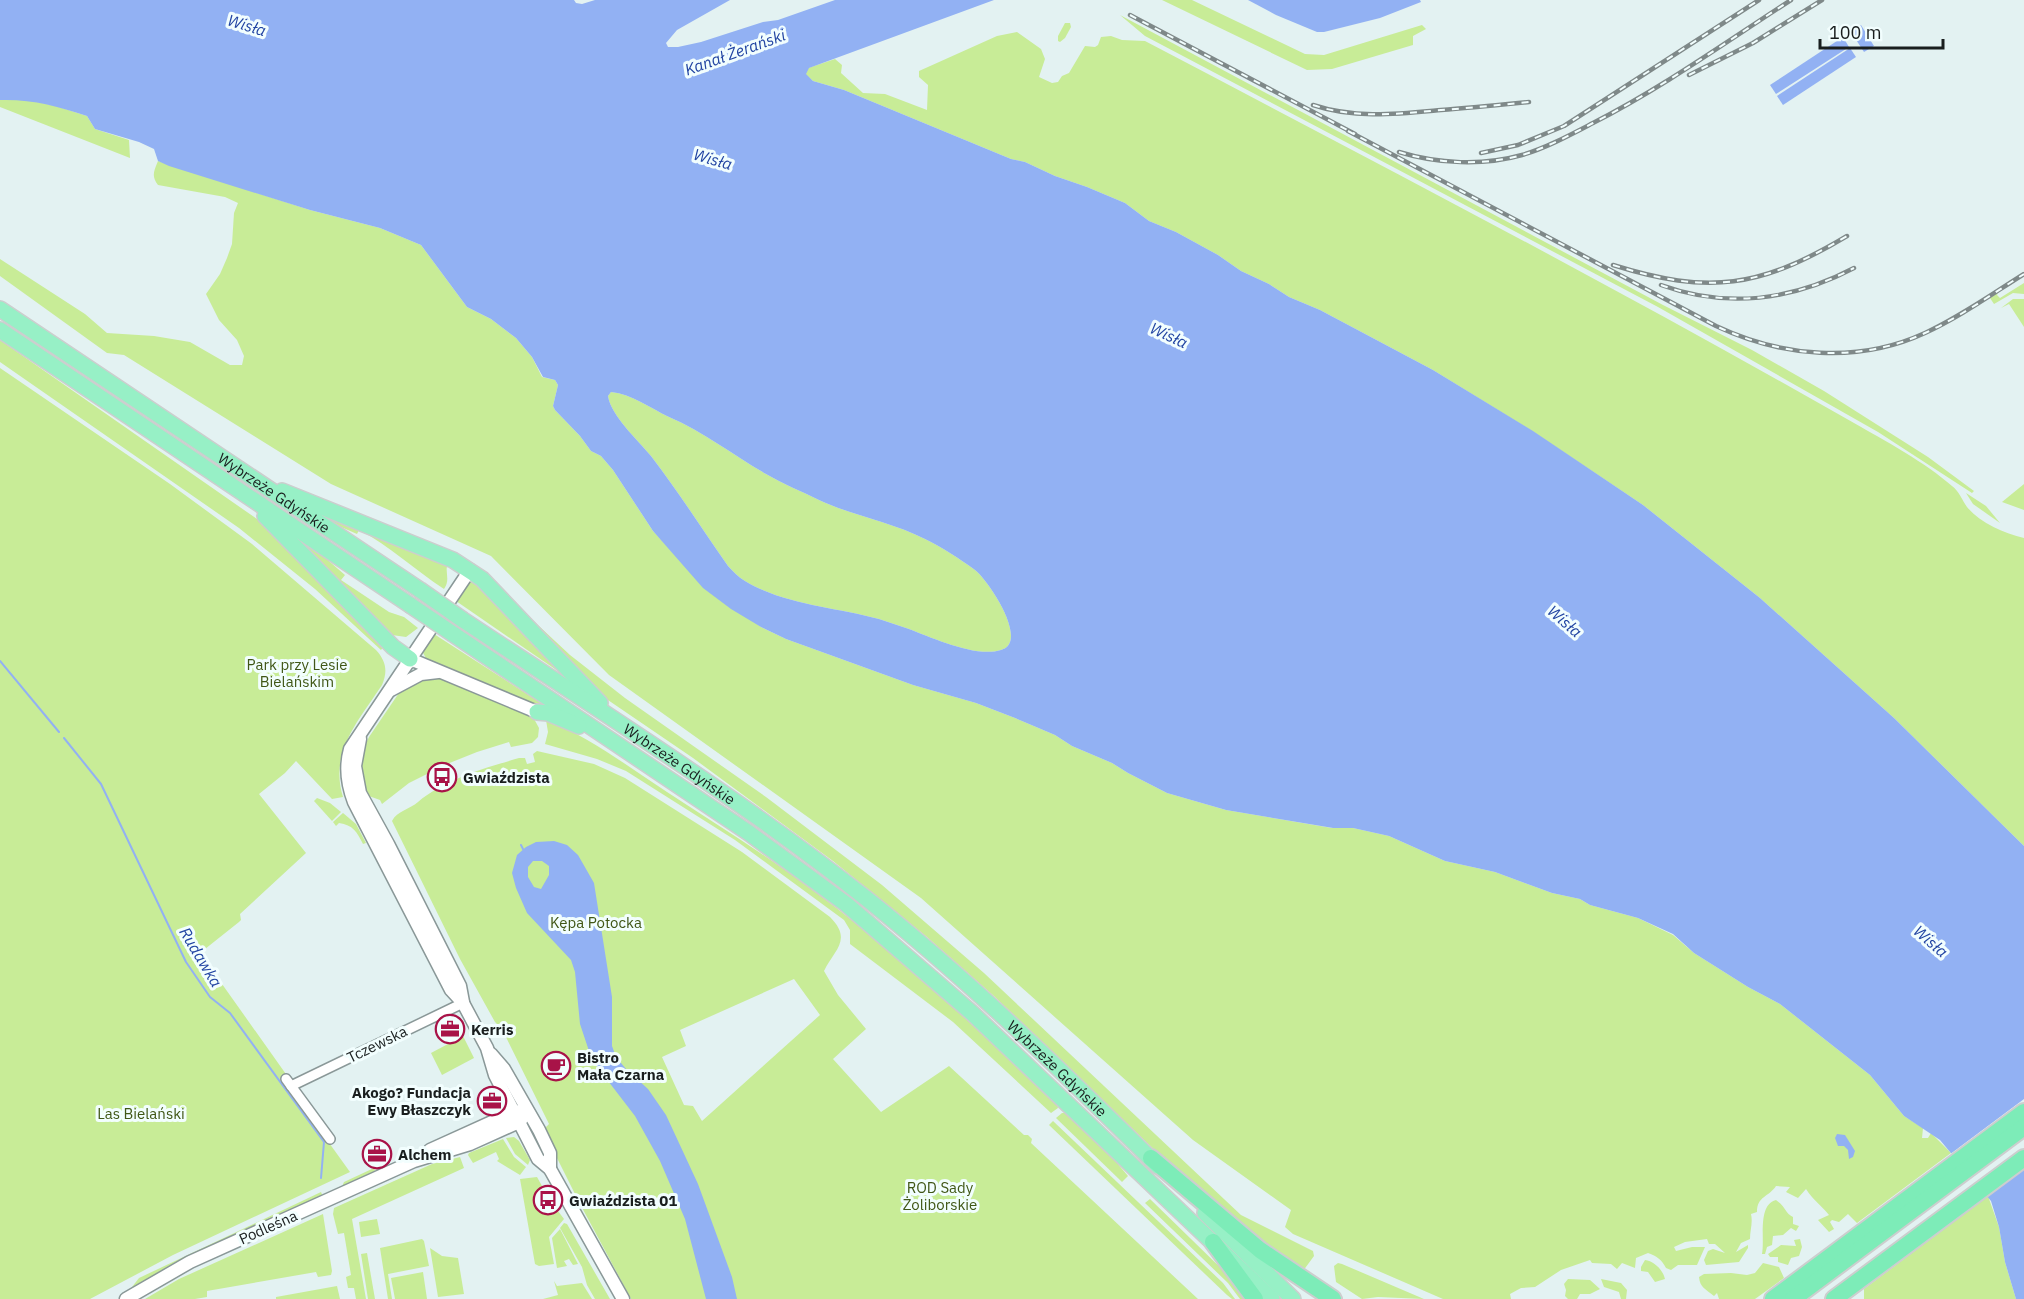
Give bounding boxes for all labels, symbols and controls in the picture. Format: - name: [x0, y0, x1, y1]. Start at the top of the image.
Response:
- water label: Wisła: [225, 10, 269, 40]
- scale bar: [1820, 12, 1943, 50]
- text: 100 m: [1829, 21, 1881, 44]
- water label: Kanał Żerański: [682, 24, 789, 80]
- water label: Wisła: [691, 144, 735, 174]
- water label: Wisła: [1147, 318, 1191, 352]
- street label: Wybrzeże Gdyńskie: [215, 448, 334, 537]
- water label: Wisła: [1544, 601, 1586, 641]
- park label: Park przy Lesie Bielańskim: [247, 655, 347, 691]
- street label: Wybrzeże Gdyńskie: [620, 719, 739, 808]
- bus stop icon: Gwiaździsta: [426, 761, 458, 793]
- place label: Gwiaździsta: [463, 768, 550, 787]
- park label: Kępa Potocka: [550, 913, 642, 932]
- water label: Wisła: [1910, 921, 1952, 961]
- water label: Rudawka: [175, 923, 227, 991]
- office icon: Kerris: [434, 1013, 466, 1045]
- street label: Wybrzeże Gdyńskie: [1004, 1016, 1111, 1120]
- place label: Kerris: [471, 1020, 514, 1039]
- street label: Tczewska: [344, 1021, 410, 1067]
- place label: Bistro Mała Czarna: [577, 1048, 665, 1084]
- cafe icon: Bistro Mała Czarna: [540, 1050, 572, 1082]
- place label: Akogo? Fundacja Ewy Błaszczyk: [352, 1083, 471, 1119]
- office icon: Akogo? Fundacja Ewy Błaszczyk: [476, 1085, 508, 1117]
- park label: Las Bielański: [97, 1104, 185, 1123]
- office icon: Alchem: [361, 1138, 393, 1170]
- place label: Alchem: [398, 1145, 451, 1164]
- park label: ROD Sady Żoliborskie: [903, 1178, 977, 1214]
- bus stop icon: Gwiaździsta 01: [532, 1184, 564, 1216]
- place label: Gwiaździsta 01: [569, 1191, 677, 1210]
- street label: Podleśna: [236, 1206, 300, 1248]

